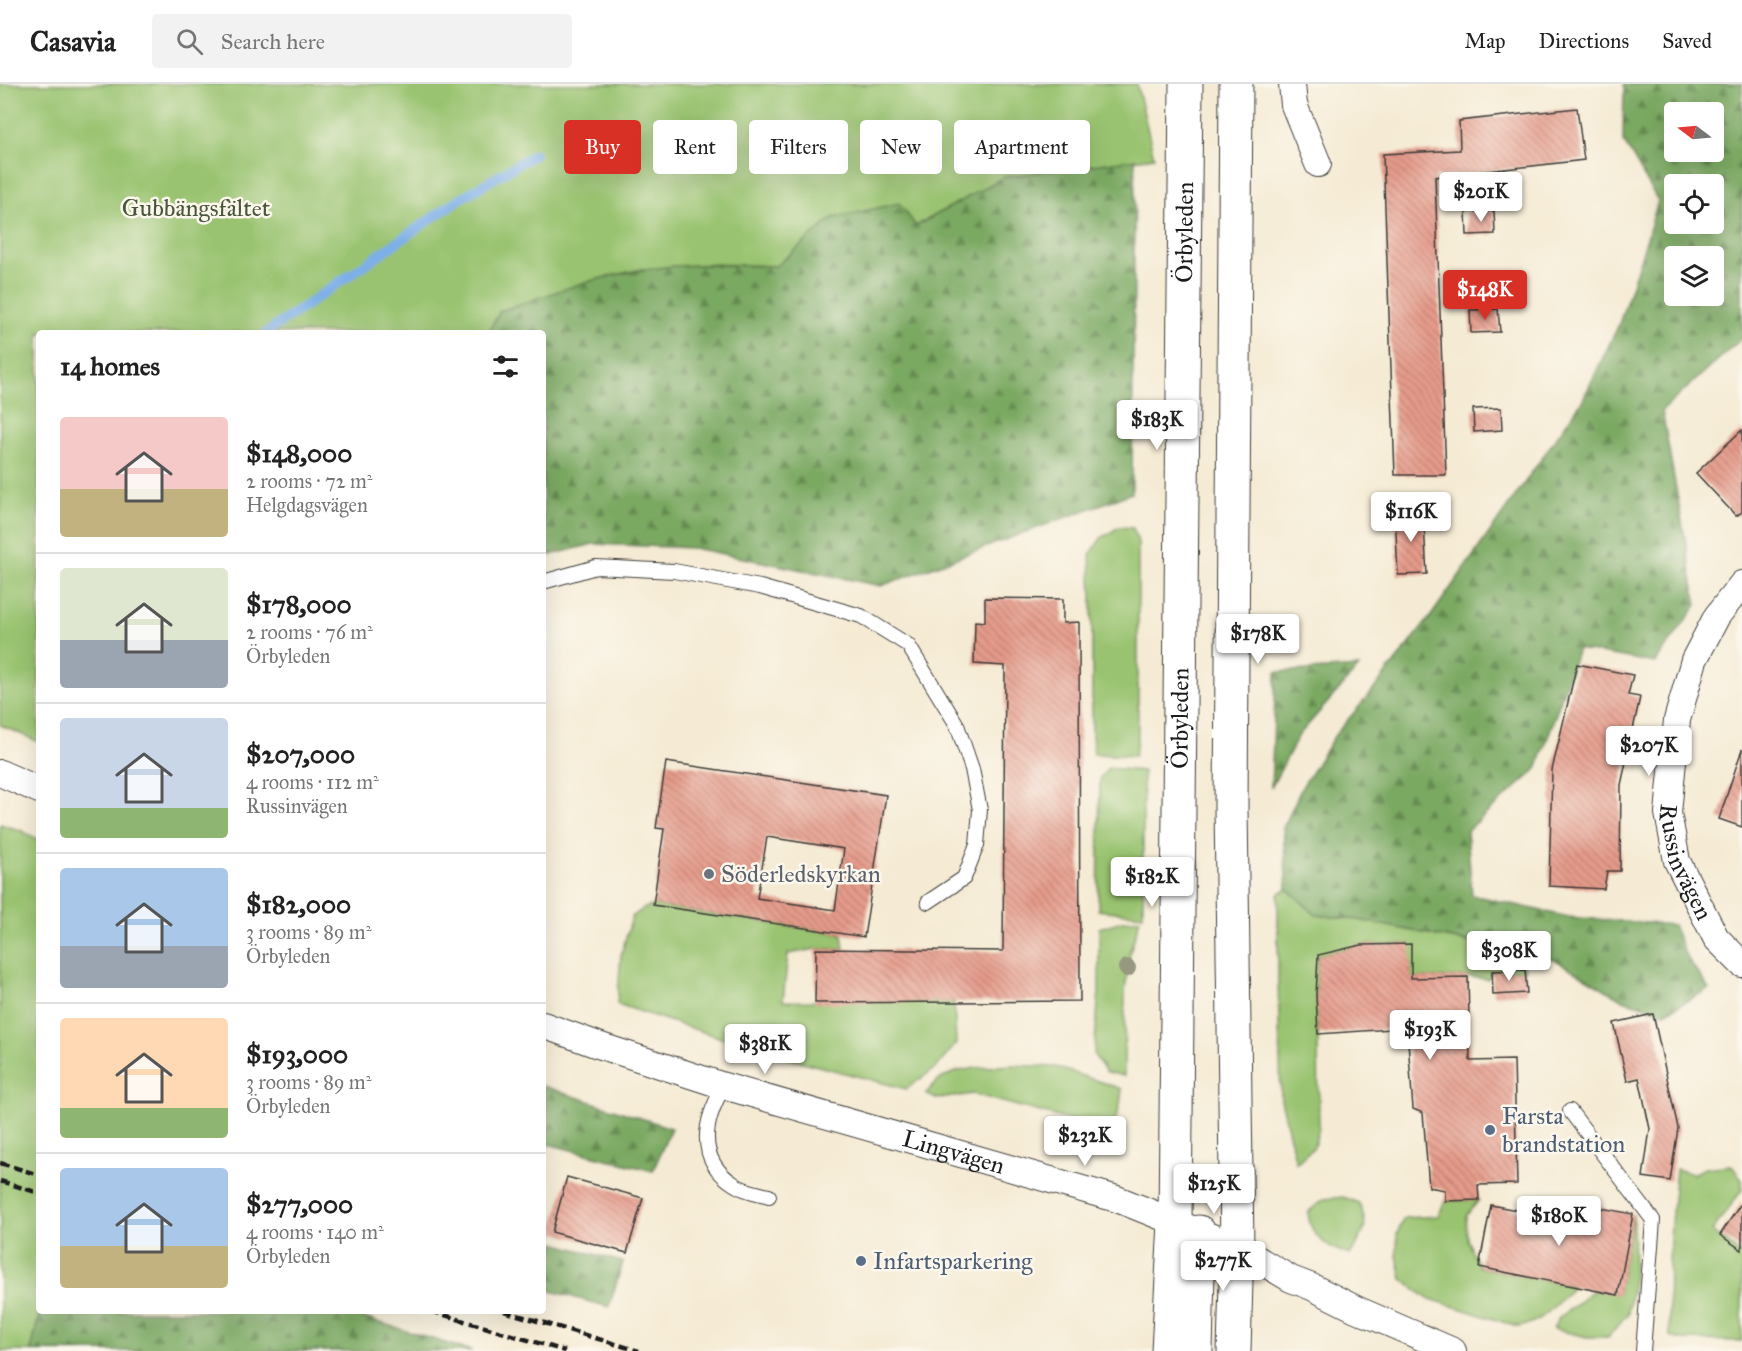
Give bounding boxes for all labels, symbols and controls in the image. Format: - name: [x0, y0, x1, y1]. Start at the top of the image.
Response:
- search box: [152, 14, 572, 68]
- text: Casavia: [30, 24, 116, 59]
- icon: search: [173, 25, 206, 58]
- text: Search here: [221, 28, 325, 55]
- text: Map: [1465, 28, 1506, 54]
- text: Directions: [1539, 28, 1629, 54]
- text: Saved: [1662, 28, 1712, 54]
- north arrow: [1664, 102, 1724, 162]
- map controls: [1664, 102, 1724, 306]
- chip: Buy: [564, 120, 641, 174]
- chip: Rent: [653, 120, 737, 174]
- chip: Filters: [749, 120, 848, 174]
- chip: New: [860, 120, 942, 174]
- chip: Apartment: [954, 120, 1090, 174]
- pin: $201K: [1439, 172, 1523, 223]
- button: locate: [1664, 174, 1724, 234]
- text: $201K: [1453, 179, 1509, 203]
- street label: Örbyleden: [1169, 181, 1200, 283]
- park label: Gubbängsfältet: [122, 193, 271, 223]
- button: layers: [1664, 246, 1724, 306]
- pin: $148K: [1443, 270, 1527, 321]
- text: $148K: [1457, 277, 1513, 301]
- text: 14 homes: [60, 350, 160, 382]
- icon: filters: [489, 350, 522, 383]
- pin: $183K: [1115, 400, 1199, 451]
- text: $183K: [1131, 407, 1183, 431]
- text: $148,000: [246, 437, 352, 469]
- icon: home: [108, 441, 180, 513]
- text: 2 rooms · 72 m²: [246, 469, 373, 493]
- pin: $116K: [1369, 492, 1453, 543]
- text: Helgdagsvägen: [246, 493, 368, 517]
- text: $116K: [1385, 499, 1437, 523]
- text: $178,000: [246, 588, 352, 620]
- icon: home: [108, 592, 180, 664]
- pin: $178K: [1216, 614, 1300, 665]
- text: 2 rooms · 76 m²: [246, 620, 373, 644]
- text: $178K: [1230, 621, 1286, 645]
- text: Örbyleden: [246, 644, 330, 668]
- street label: Örbyleden: [1164, 667, 1195, 769]
- pin: $207K: [1607, 726, 1691, 777]
- text: $207K: [1620, 733, 1678, 757]
- text: $207,000: [246, 738, 355, 770]
- icon: home: [108, 742, 180, 814]
- text: 4 rooms · 112 m²: [246, 770, 379, 794]
- text: Russinvägen: [246, 794, 348, 818]
- street label: Russinvägen: [1652, 803, 1719, 925]
- pin: $182K: [1110, 857, 1194, 908]
- place label: Söderledskyrkan: [721, 859, 881, 889]
- text: $182K: [1125, 864, 1179, 888]
- marker: Söderledskyrkan: [702, 867, 716, 881]
- text: $182,000: [246, 888, 351, 920]
- icon: home: [108, 892, 180, 964]
- text: 3 rooms · 89 m²: [246, 920, 371, 944]
- pin: $308K: [1467, 931, 1551, 982]
- text: $308K: [1481, 938, 1537, 962]
- text: Örbyleden: [246, 944, 330, 968]
- pin: $193K: [1388, 1010, 1472, 1061]
- text: $193K: [1404, 1017, 1456, 1041]
- pin: $381K: [723, 1024, 807, 1075]
- text: $381K: [739, 1031, 791, 1055]
- text: $193,000: [246, 1038, 348, 1070]
- icon: home: [108, 1042, 180, 1114]
- text: 3 rooms · 89 m²: [246, 1070, 371, 1094]
- text: Örbyleden: [246, 1094, 330, 1118]
- place label: Farsta brandstation: [1502, 1101, 1625, 1159]
- pin: $232K: [1043, 1116, 1127, 1167]
- street label: Lingvägen: [899, 1123, 1008, 1181]
- text: $232K: [1058, 1123, 1112, 1147]
- marker: Farsta brandstation: [1483, 1123, 1497, 1137]
- pin: $125K: [1172, 1164, 1256, 1215]
- text: $125K: [1187, 1171, 1241, 1195]
- text: $277,000: [246, 1188, 353, 1220]
- icon: home: [108, 1192, 180, 1264]
- pin: $180K: [1517, 1196, 1601, 1247]
- text: $180K: [1531, 1203, 1587, 1227]
- text: 4 rooms · 140 m²: [246, 1220, 384, 1244]
- pin: $277K: [1181, 1241, 1265, 1292]
- text: Örbyleden: [246, 1244, 330, 1268]
- place label: Infartsparkering: [873, 1246, 1033, 1276]
- text: $277K: [1195, 1248, 1251, 1272]
- marker: Infartsparkering: [854, 1254, 868, 1268]

